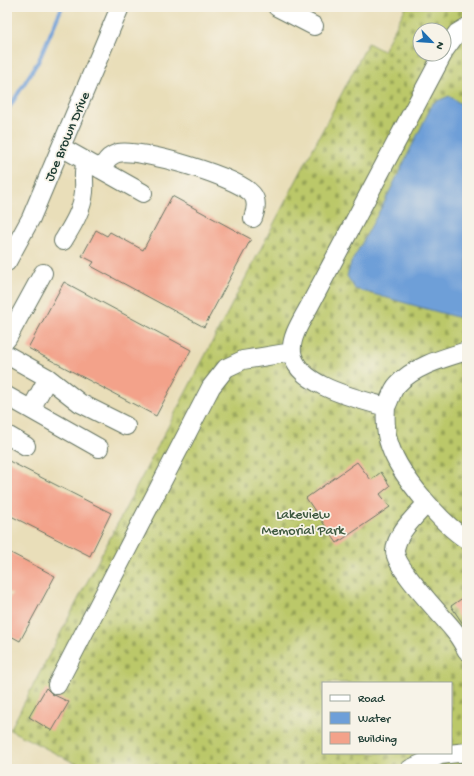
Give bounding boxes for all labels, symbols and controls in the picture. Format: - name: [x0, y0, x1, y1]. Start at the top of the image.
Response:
- north arrow: [412, 22, 452, 62]
- text: N: [432, 40, 446, 51]
- street label: Joe Brown Drive: [42, 89, 95, 184]
- park label: Lakeview Memorial Park: [261, 507, 346, 540]
- legend: [322, 682, 452, 754]
- text: Road: [358, 693, 385, 707]
- text: Water: [358, 713, 392, 727]
- text: Building: [357, 733, 397, 747]

